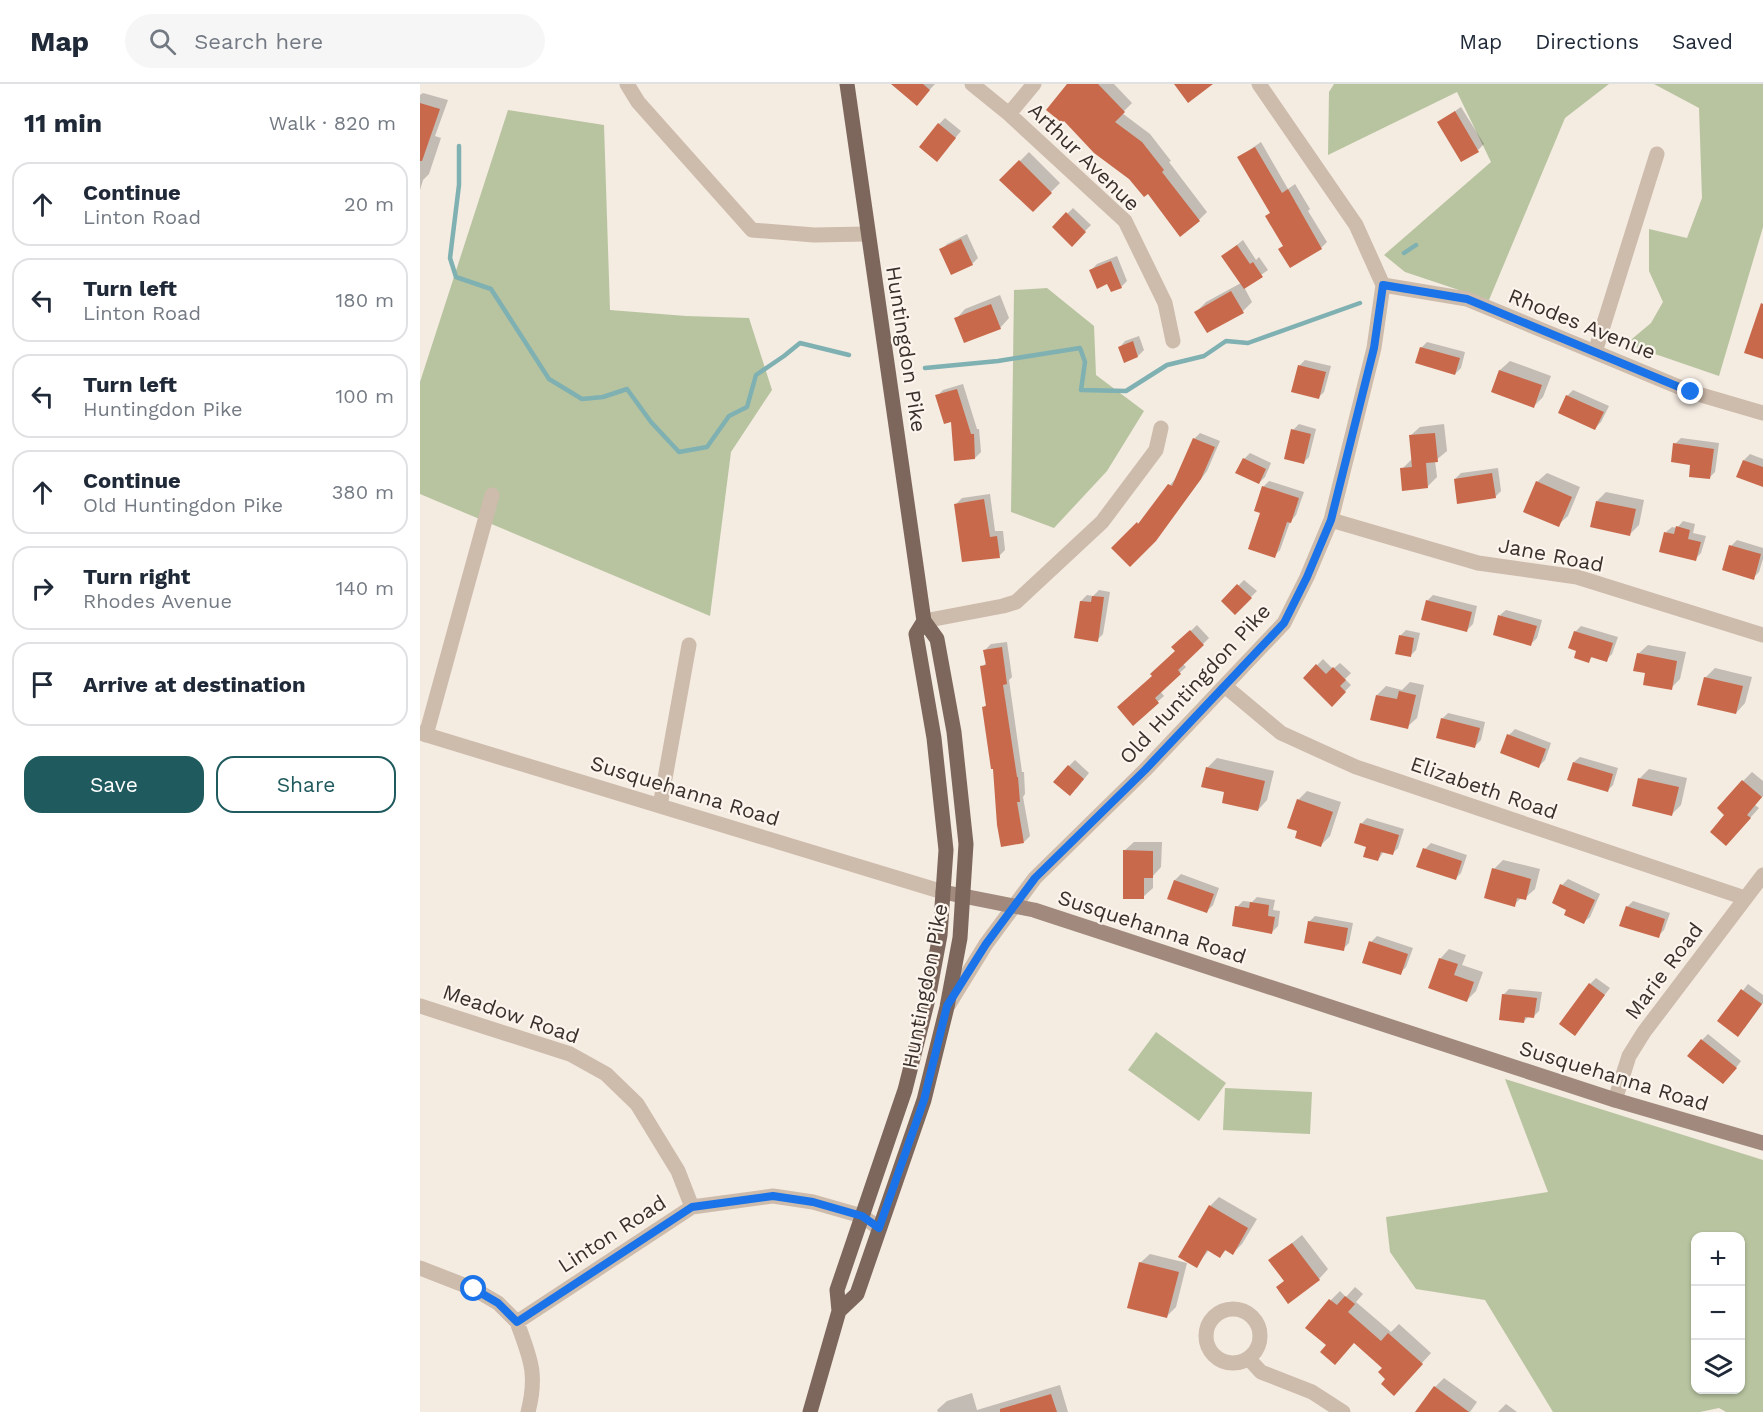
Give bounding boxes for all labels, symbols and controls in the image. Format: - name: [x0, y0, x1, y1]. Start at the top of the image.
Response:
- search box: [125, 14, 545, 68]
- text: Map: [30, 25, 89, 58]
- icon: search: [146, 25, 179, 58]
- text: Search here: [194, 29, 323, 54]
- text: Map: [1459, 29, 1502, 54]
- text: Directions: [1535, 29, 1639, 54]
- text: Saved: [1672, 29, 1733, 54]
- street label: Arthur Avenue: [1023, 97, 1145, 216]
- text: 11 min: [24, 108, 102, 138]
- text: Walk · 820 m: [269, 111, 396, 135]
- text: Continue: [83, 180, 181, 205]
- icon: ahead: [26, 188, 59, 221]
- text: 20 m: [344, 192, 394, 216]
- text: Linton Road: [83, 205, 201, 229]
- street label: Huntingdon Pike: [881, 264, 932, 434]
- text: Turn left: [83, 276, 177, 301]
- street label: Rhodes Avenue: [1505, 283, 1659, 364]
- icon: left: [26, 284, 59, 317]
- text: 180 m: [336, 288, 394, 312]
- text: Linton Road: [83, 301, 201, 325]
- text: Turn left: [83, 372, 177, 397]
- route end: [1677, 378, 1703, 404]
- icon: left: [26, 380, 59, 413]
- text: 100 m: [335, 384, 394, 408]
- text: Huntingdon Pike: [83, 397, 243, 421]
- text: Continue: [83, 468, 181, 493]
- icon: ahead: [26, 476, 59, 509]
- text: 380 m: [332, 480, 394, 504]
- text: Old Huntingdon Pike: [83, 493, 283, 517]
- street label: Jane Road: [1496, 532, 1606, 577]
- text: Turn right: [83, 564, 190, 589]
- icon: right: [26, 572, 59, 605]
- text: 140 m: [336, 576, 394, 600]
- text: Rhodes Avenue: [83, 589, 232, 613]
- street label: Old Huntingdon Pike: [1114, 598, 1275, 769]
- icon: arrive: [26, 668, 59, 701]
- text: Arrive at destination: [83, 672, 306, 697]
- street label: Susquehanna Road: [588, 750, 783, 831]
- street label: Elizabeth Road: [1407, 751, 1561, 824]
- button: Save: [24, 756, 204, 813]
- button: Share: [216, 756, 396, 813]
- street label: Susquehanna Road: [1055, 884, 1249, 969]
- street label: Huntingdon Pike: [896, 901, 953, 1071]
- street label: Marie Road: [1619, 917, 1708, 1024]
- street label: Meadow Road: [440, 978, 583, 1049]
- street label: Susquehanna Road: [1517, 1035, 1712, 1116]
- street label: Linton Road: [553, 1189, 670, 1278]
- map controls: [1691, 1232, 1745, 1394]
- button: +: [1691, 1232, 1745, 1286]
- route start: [460, 1275, 486, 1301]
- button: −: [1691, 1286, 1745, 1340]
- button: layers: [1691, 1340, 1745, 1394]

